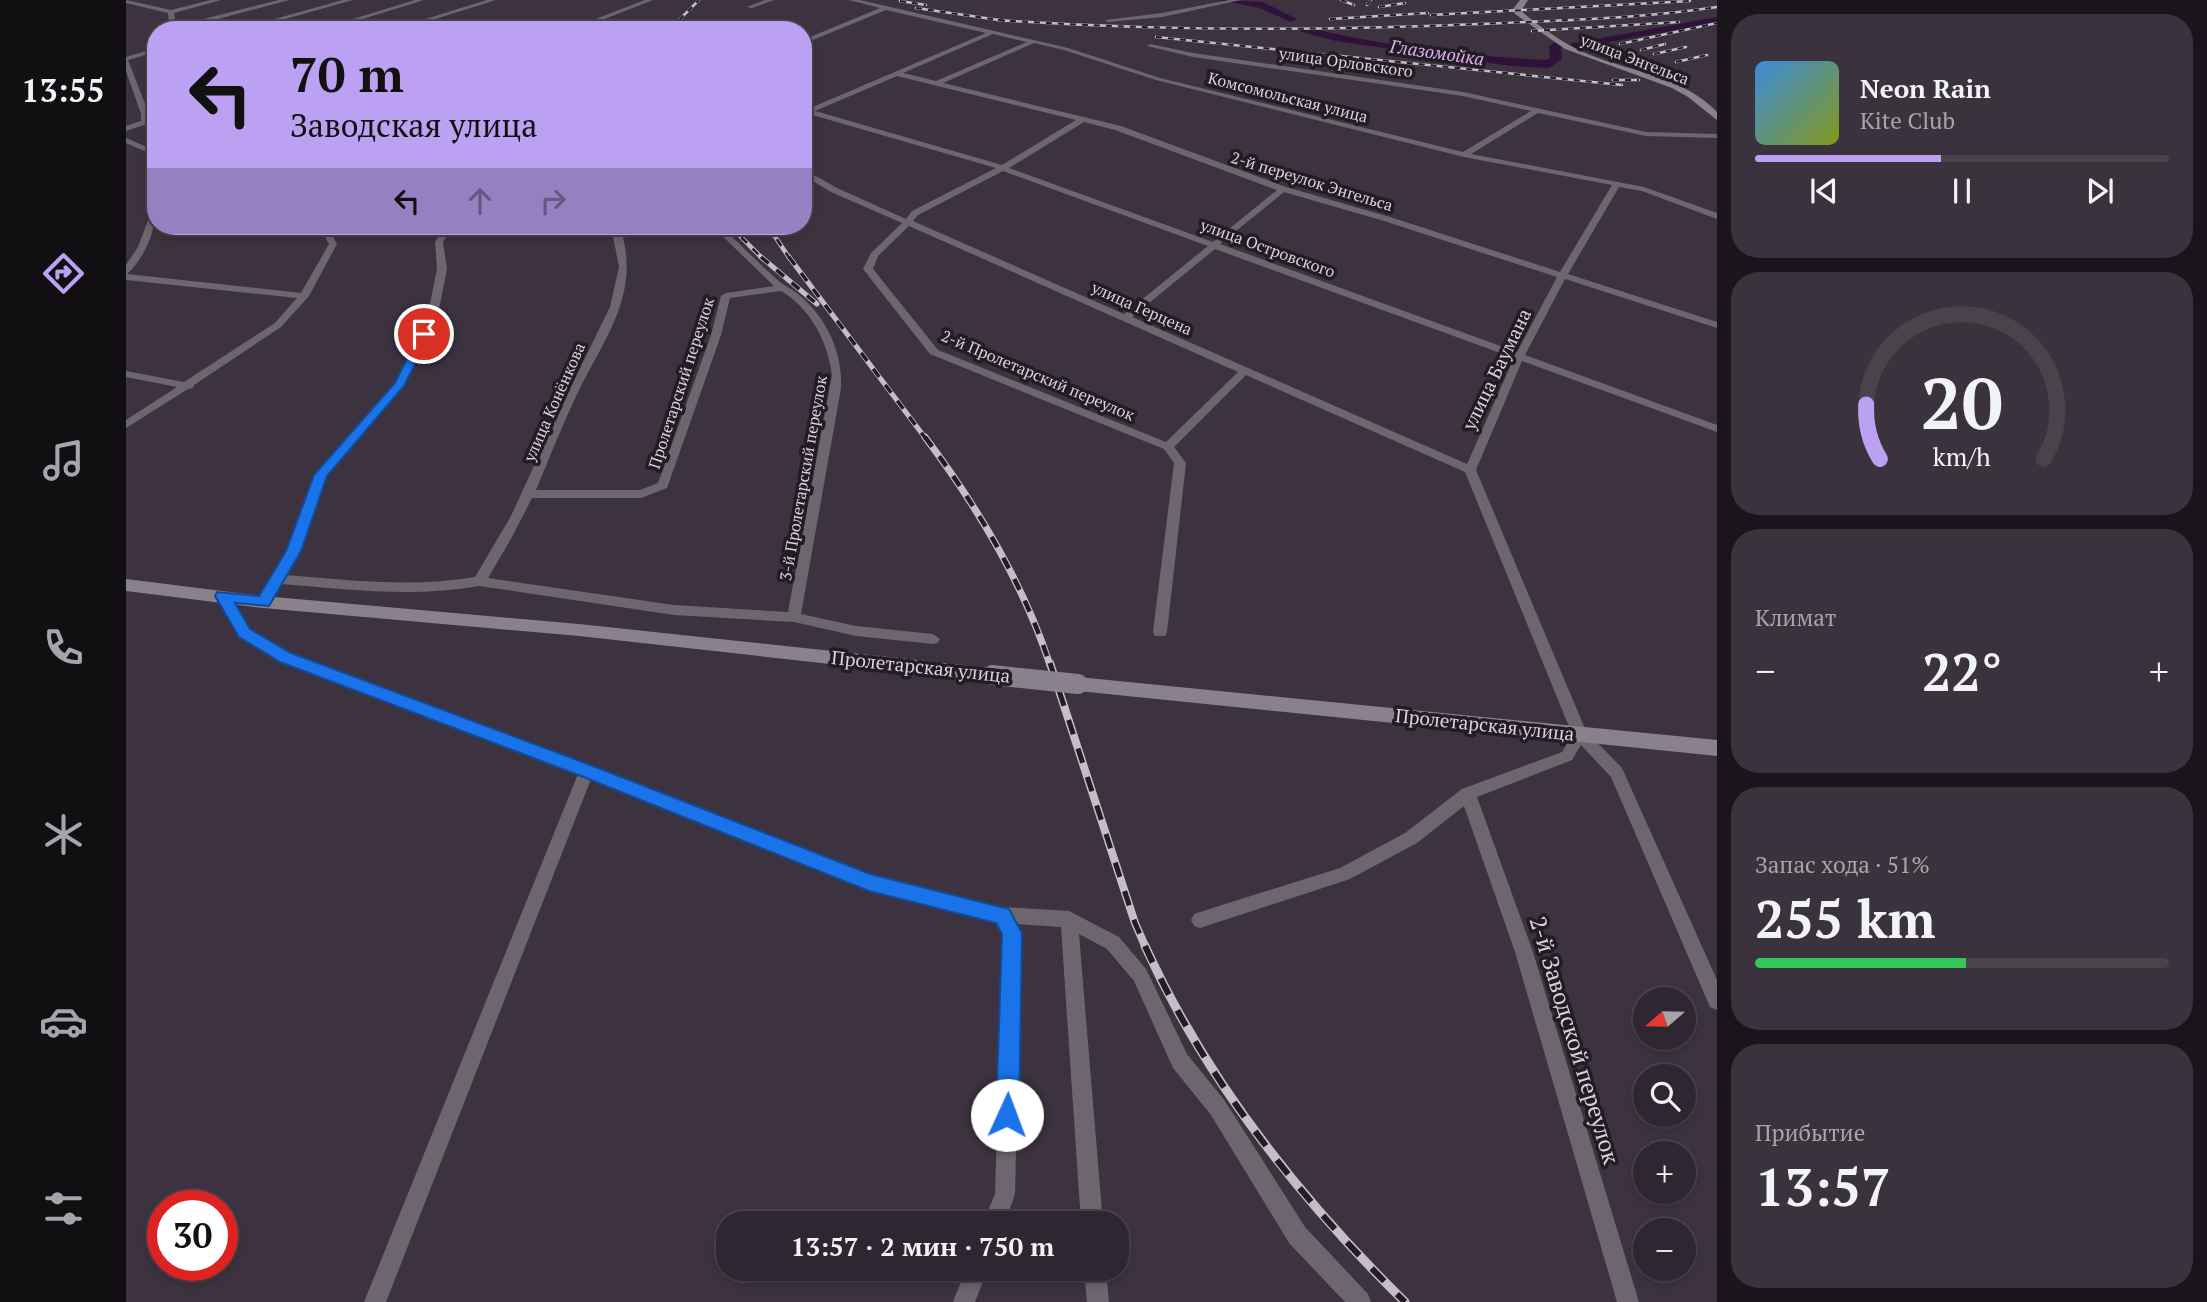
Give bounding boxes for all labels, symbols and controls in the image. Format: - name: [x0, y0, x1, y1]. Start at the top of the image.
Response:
- street label: улица Энгельса: [1577, 28, 1692, 90]
- water label: Глазомойка: [1387, 33, 1486, 71]
- text: 70 m: [290, 41, 404, 106]
- street label: улица Орловского: [1277, 42, 1415, 82]
- icon: left: [175, 49, 266, 140]
- street label: Комсомольская улица: [1206, 67, 1370, 127]
- text: 13:55: [21, 69, 105, 111]
- text: Neon Rain: [1860, 71, 1991, 105]
- text: Заводская улица: [290, 104, 537, 146]
- text: Kite Club: [1860, 105, 1955, 136]
- street label: 2-й переулок Энгельса: [1228, 146, 1396, 216]
- icon: previous: [1805, 172, 1843, 210]
- icon: pause: [1943, 172, 1981, 210]
- icon: next: [2081, 172, 2119, 210]
- icon: left: [388, 182, 426, 220]
- icon: ahead: [461, 182, 499, 220]
- icon: right: [534, 182, 572, 220]
- street label: улица Островского: [1197, 213, 1339, 283]
- icon: directions: [39, 249, 88, 298]
- street label: улица Герцена: [1087, 276, 1196, 340]
- street label: Пролетарский переулок: [643, 294, 719, 471]
- pin: [394, 304, 454, 364]
- street label: улица Баумана: [1455, 304, 1536, 435]
- icon: arrive: [405, 315, 443, 353]
- street label: 2-й Пролетарский переулок: [938, 324, 1138, 426]
- street label: улица Конёнкова: [517, 339, 590, 466]
- text: 20: [1921, 354, 2003, 451]
- street label: 3-й Пролетарский переулок: [774, 373, 832, 582]
- icon: music: [39, 436, 88, 485]
- text: km/h: [1933, 440, 1991, 473]
- text: Климат: [1755, 602, 1836, 633]
- icon: phone: [39, 623, 88, 672]
- text: 22°: [1922, 637, 2002, 706]
- street label: Пролетарская улица: [830, 644, 1012, 688]
- text: −: [1755, 646, 1775, 696]
- text: +: [2149, 646, 2169, 696]
- street label: Пролетарская улица: [1394, 702, 1576, 746]
- icon: climate: [39, 810, 88, 859]
- text: Запас хода · 51%: [1755, 849, 1930, 880]
- text: 255 km: [1755, 884, 1936, 953]
- street label: 2-й Заводской переулок: [1523, 912, 1628, 1168]
- north arrow: [1633, 987, 1696, 1050]
- map controls: [1633, 987, 1696, 1281]
- icon: car: [39, 997, 88, 1046]
- button: search: [1633, 1064, 1696, 1127]
- position arrow: [970, 1078, 1044, 1152]
- text: Прибытие: [1755, 1117, 1865, 1148]
- button: +: [1633, 1141, 1696, 1204]
- text: 13:57: [1755, 1152, 1890, 1221]
- icon: filters: [39, 1184, 88, 1233]
- speed limit sign: 30: [147, 1190, 238, 1281]
- button: −: [1633, 1218, 1696, 1281]
- text: 13:57 · 2 мин · 750 m: [791, 1229, 1054, 1263]

